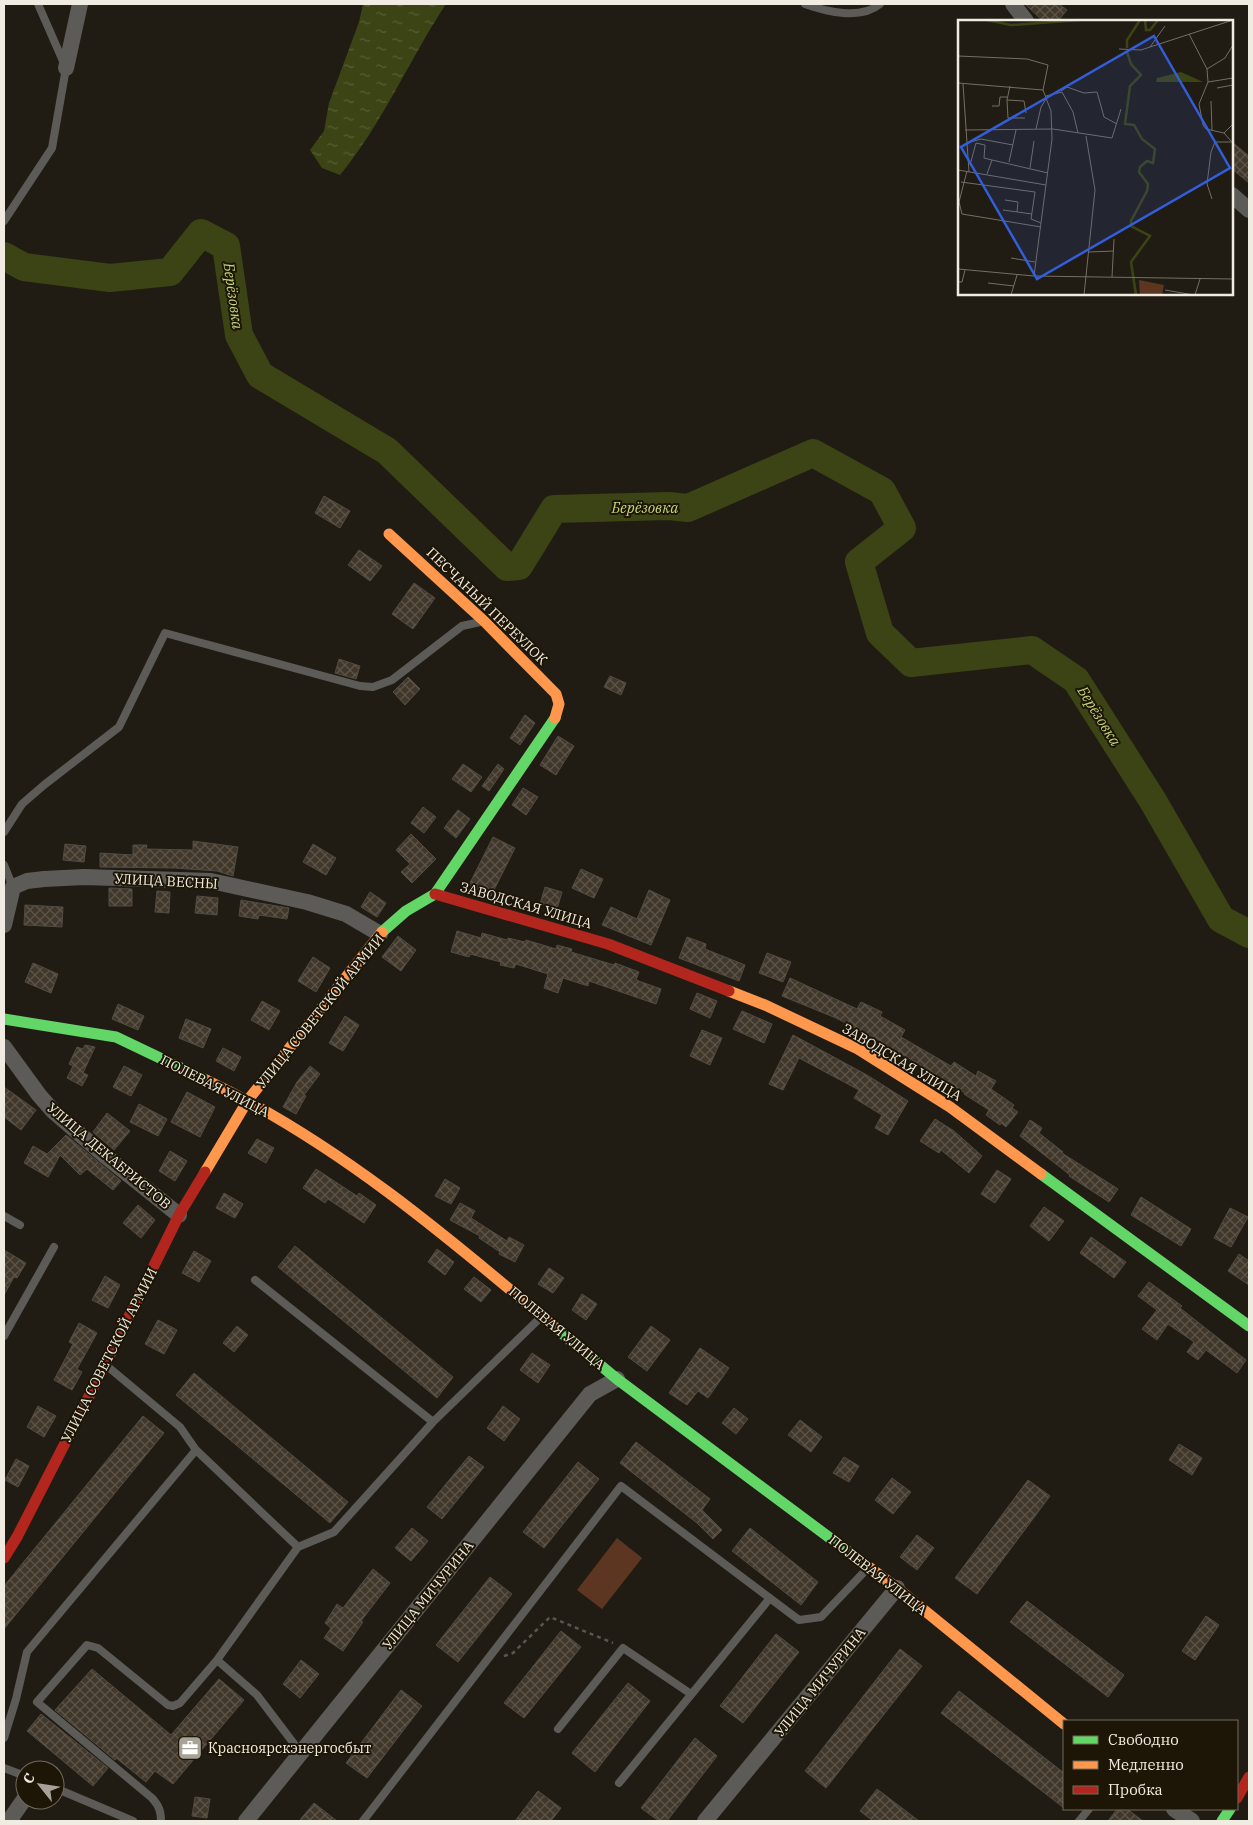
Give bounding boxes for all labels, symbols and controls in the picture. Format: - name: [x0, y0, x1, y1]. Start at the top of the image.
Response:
- inset map: [958, 20, 1233, 295]
- water label: Берёзовка: [219, 260, 248, 331]
- water label: Берёзовка: [611, 498, 679, 517]
- street label: ПЕСЧАНЫЙ ПЕРЕУЛОК: [423, 543, 552, 669]
- water label: Берёзовка: [1073, 681, 1126, 750]
- street label: УЛИЦА ВЕСНЫ: [114, 869, 218, 893]
- street label: ЗАВОДСКАЯ УЛИЦА: [458, 878, 594, 933]
- street label: УЛИЦА СОВЕТСКОЙ АРМИИ: [252, 930, 388, 1092]
- street label: ЗАВОДСКАЯ УЛИЦА: [839, 1019, 965, 1105]
- street label: ПОЛЕВАЯ УЛИЦА: [157, 1051, 273, 1121]
- street label: УЛИЦА ДЕКАБРИСТОВ: [43, 1099, 175, 1213]
- street label: УЛИЦА СОВЕТСКОЙ АРМИИ: [57, 1265, 161, 1445]
- street label: ПОЛЕВАЯ УЛИЦА: [505, 1283, 609, 1374]
- street label: ПОЛЕВАЯ УЛИЦА: [825, 1531, 931, 1619]
- street label: УЛИЦА МИЧУРИНА: [378, 1537, 478, 1653]
- street label: УЛИЦА МИЧУРИНА: [770, 1624, 870, 1740]
- legend: [1063, 1720, 1238, 1810]
- text: Свободно: [1108, 1730, 1179, 1749]
- office icon: Красноярскэнергосбыт: [177, 1735, 203, 1761]
- place label: Красноярскэнергосбыт: [208, 1739, 371, 1757]
- text: Медленно: [1108, 1755, 1184, 1774]
- north arrow: [15, 1760, 65, 1810]
- text: С: [19, 1770, 39, 1787]
- text: Пробка: [1108, 1780, 1163, 1799]

